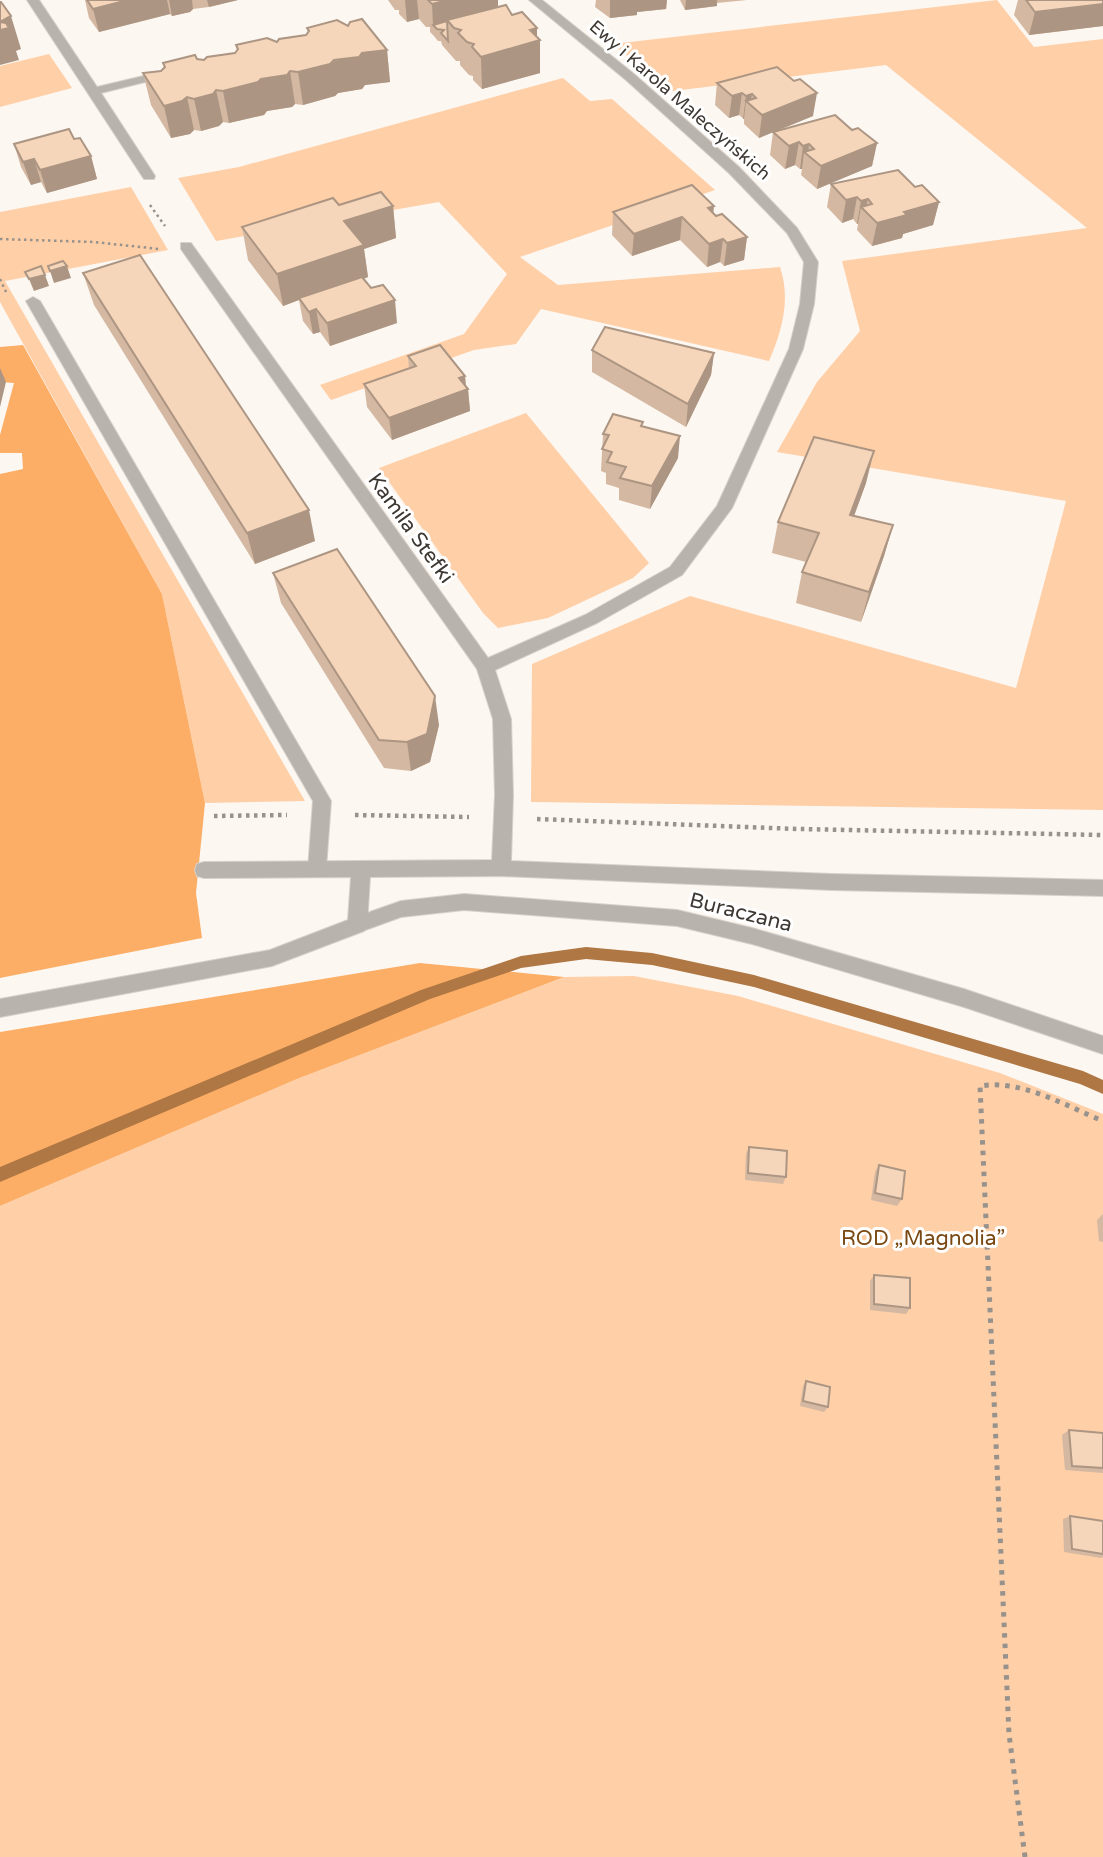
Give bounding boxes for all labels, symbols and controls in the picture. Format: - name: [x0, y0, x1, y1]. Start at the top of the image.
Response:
- street label: Ewy i Karola Maleczyńskich: [585, 15, 775, 185]
- street label: Kamila Stefki: [362, 468, 459, 588]
- street label: Buraczana: [687, 888, 795, 937]
- park label: ROD „Magnolia”: [841, 1226, 1005, 1251]

